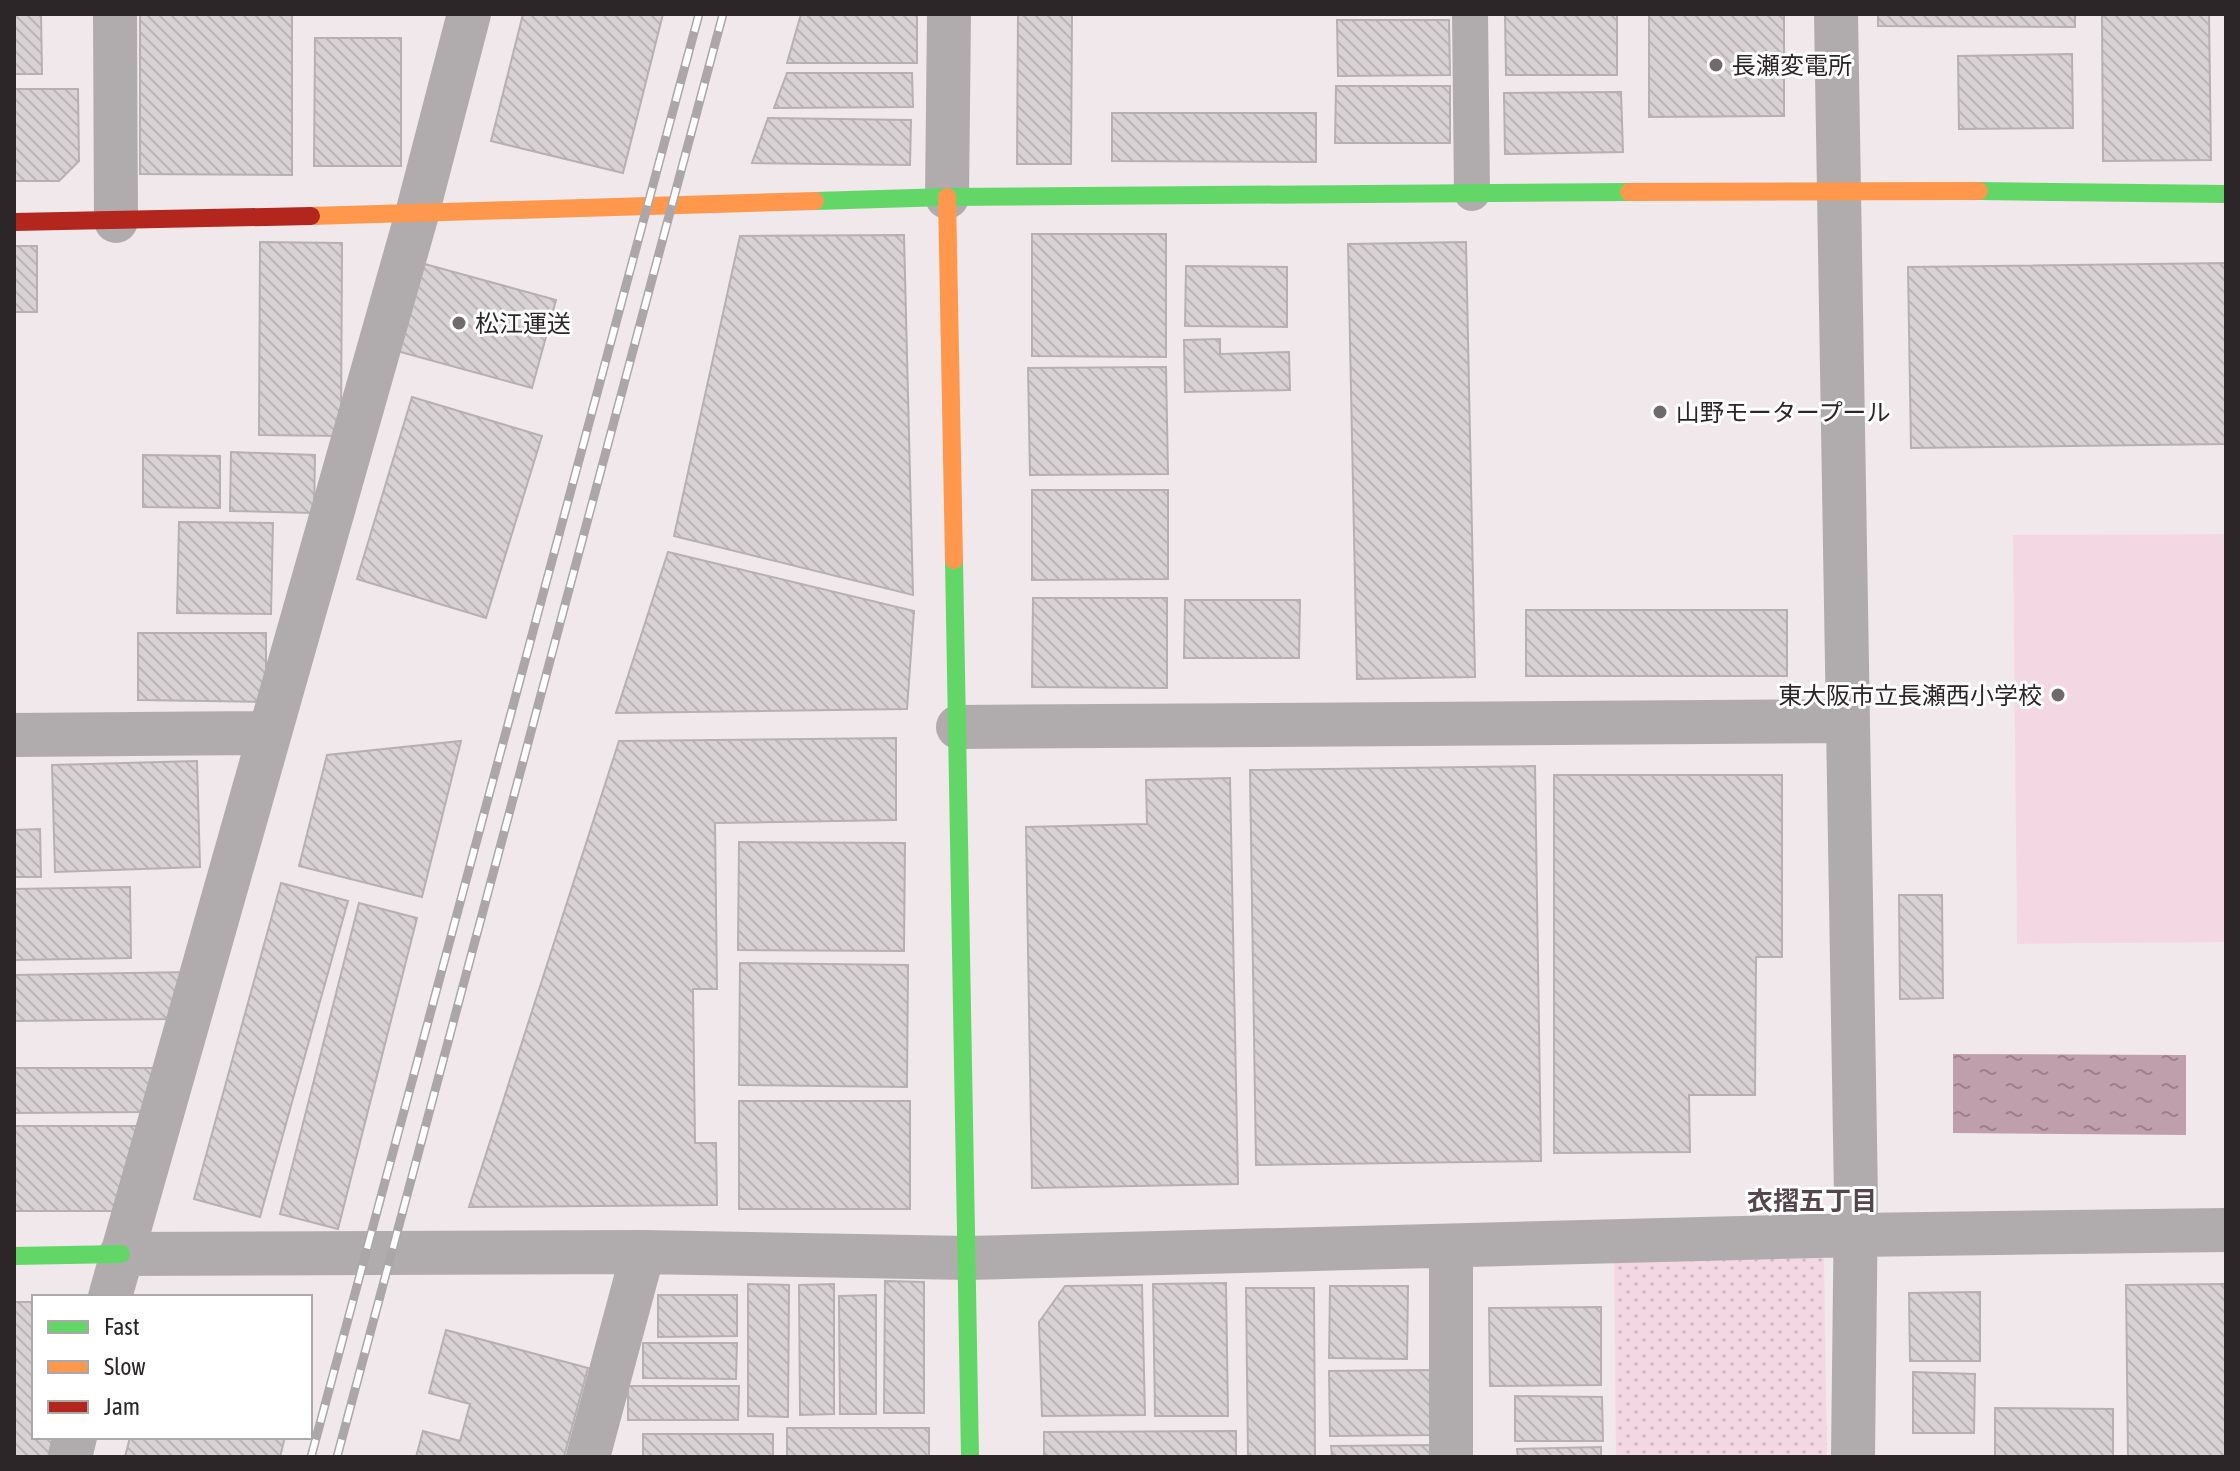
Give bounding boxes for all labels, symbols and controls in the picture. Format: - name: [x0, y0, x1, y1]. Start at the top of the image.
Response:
- place label: 長瀬変電所: [1732, 52, 1852, 79]
- marker: 長瀬変電所: [1707, 56, 1725, 74]
- place label: 松江運送: [475, 310, 571, 337]
- marker: 松江運送: [450, 314, 468, 332]
- place label: 山野モータープール: [1676, 399, 1891, 426]
- marker: 山野モータープール: [1651, 403, 1669, 421]
- place label: 東大阪市立長瀬西小学校: [1778, 682, 2042, 709]
- marker: 東大阪市立長瀬西小学校: [2049, 686, 2067, 704]
- district label: 衣摺五丁目: [1747, 1186, 1877, 1216]
- legend: [32, 1295, 312, 1439]
- text: Fast: [104, 1313, 140, 1340]
- text: Slow: [104, 1353, 146, 1380]
- text: Jam: [104, 1393, 140, 1420]

